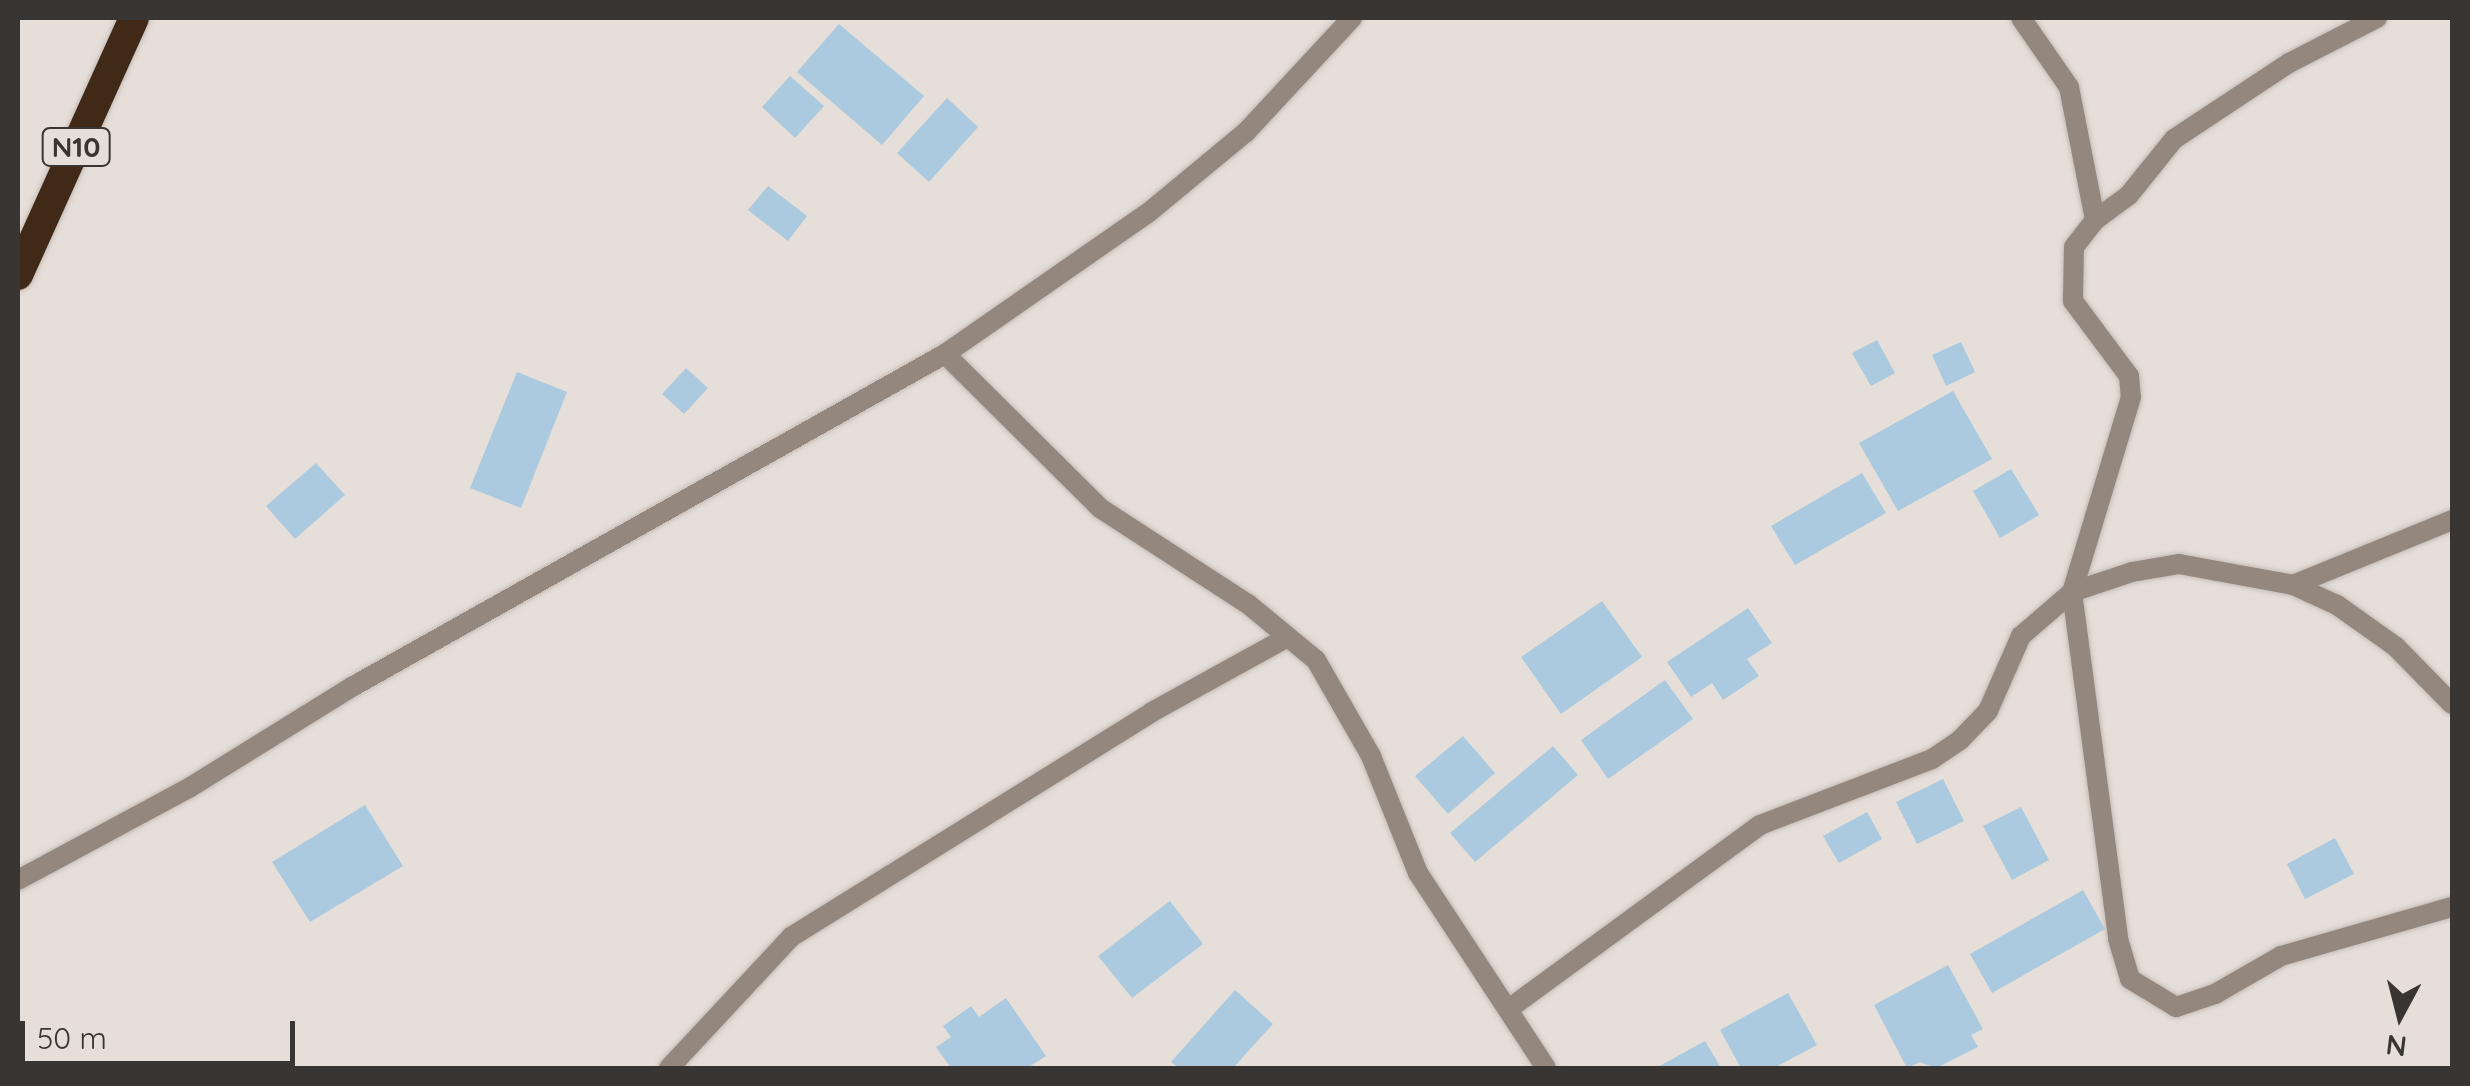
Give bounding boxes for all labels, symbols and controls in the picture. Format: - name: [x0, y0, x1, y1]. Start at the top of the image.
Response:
- road number: N10: [41, 124, 111, 170]
- north arrow: [2350, 966, 2450, 1066]
- scale bar: [25, 1001, 300, 1063]
- text: 50 m: [37, 1019, 107, 1057]
- text: N: [2384, 1028, 2409, 1065]

